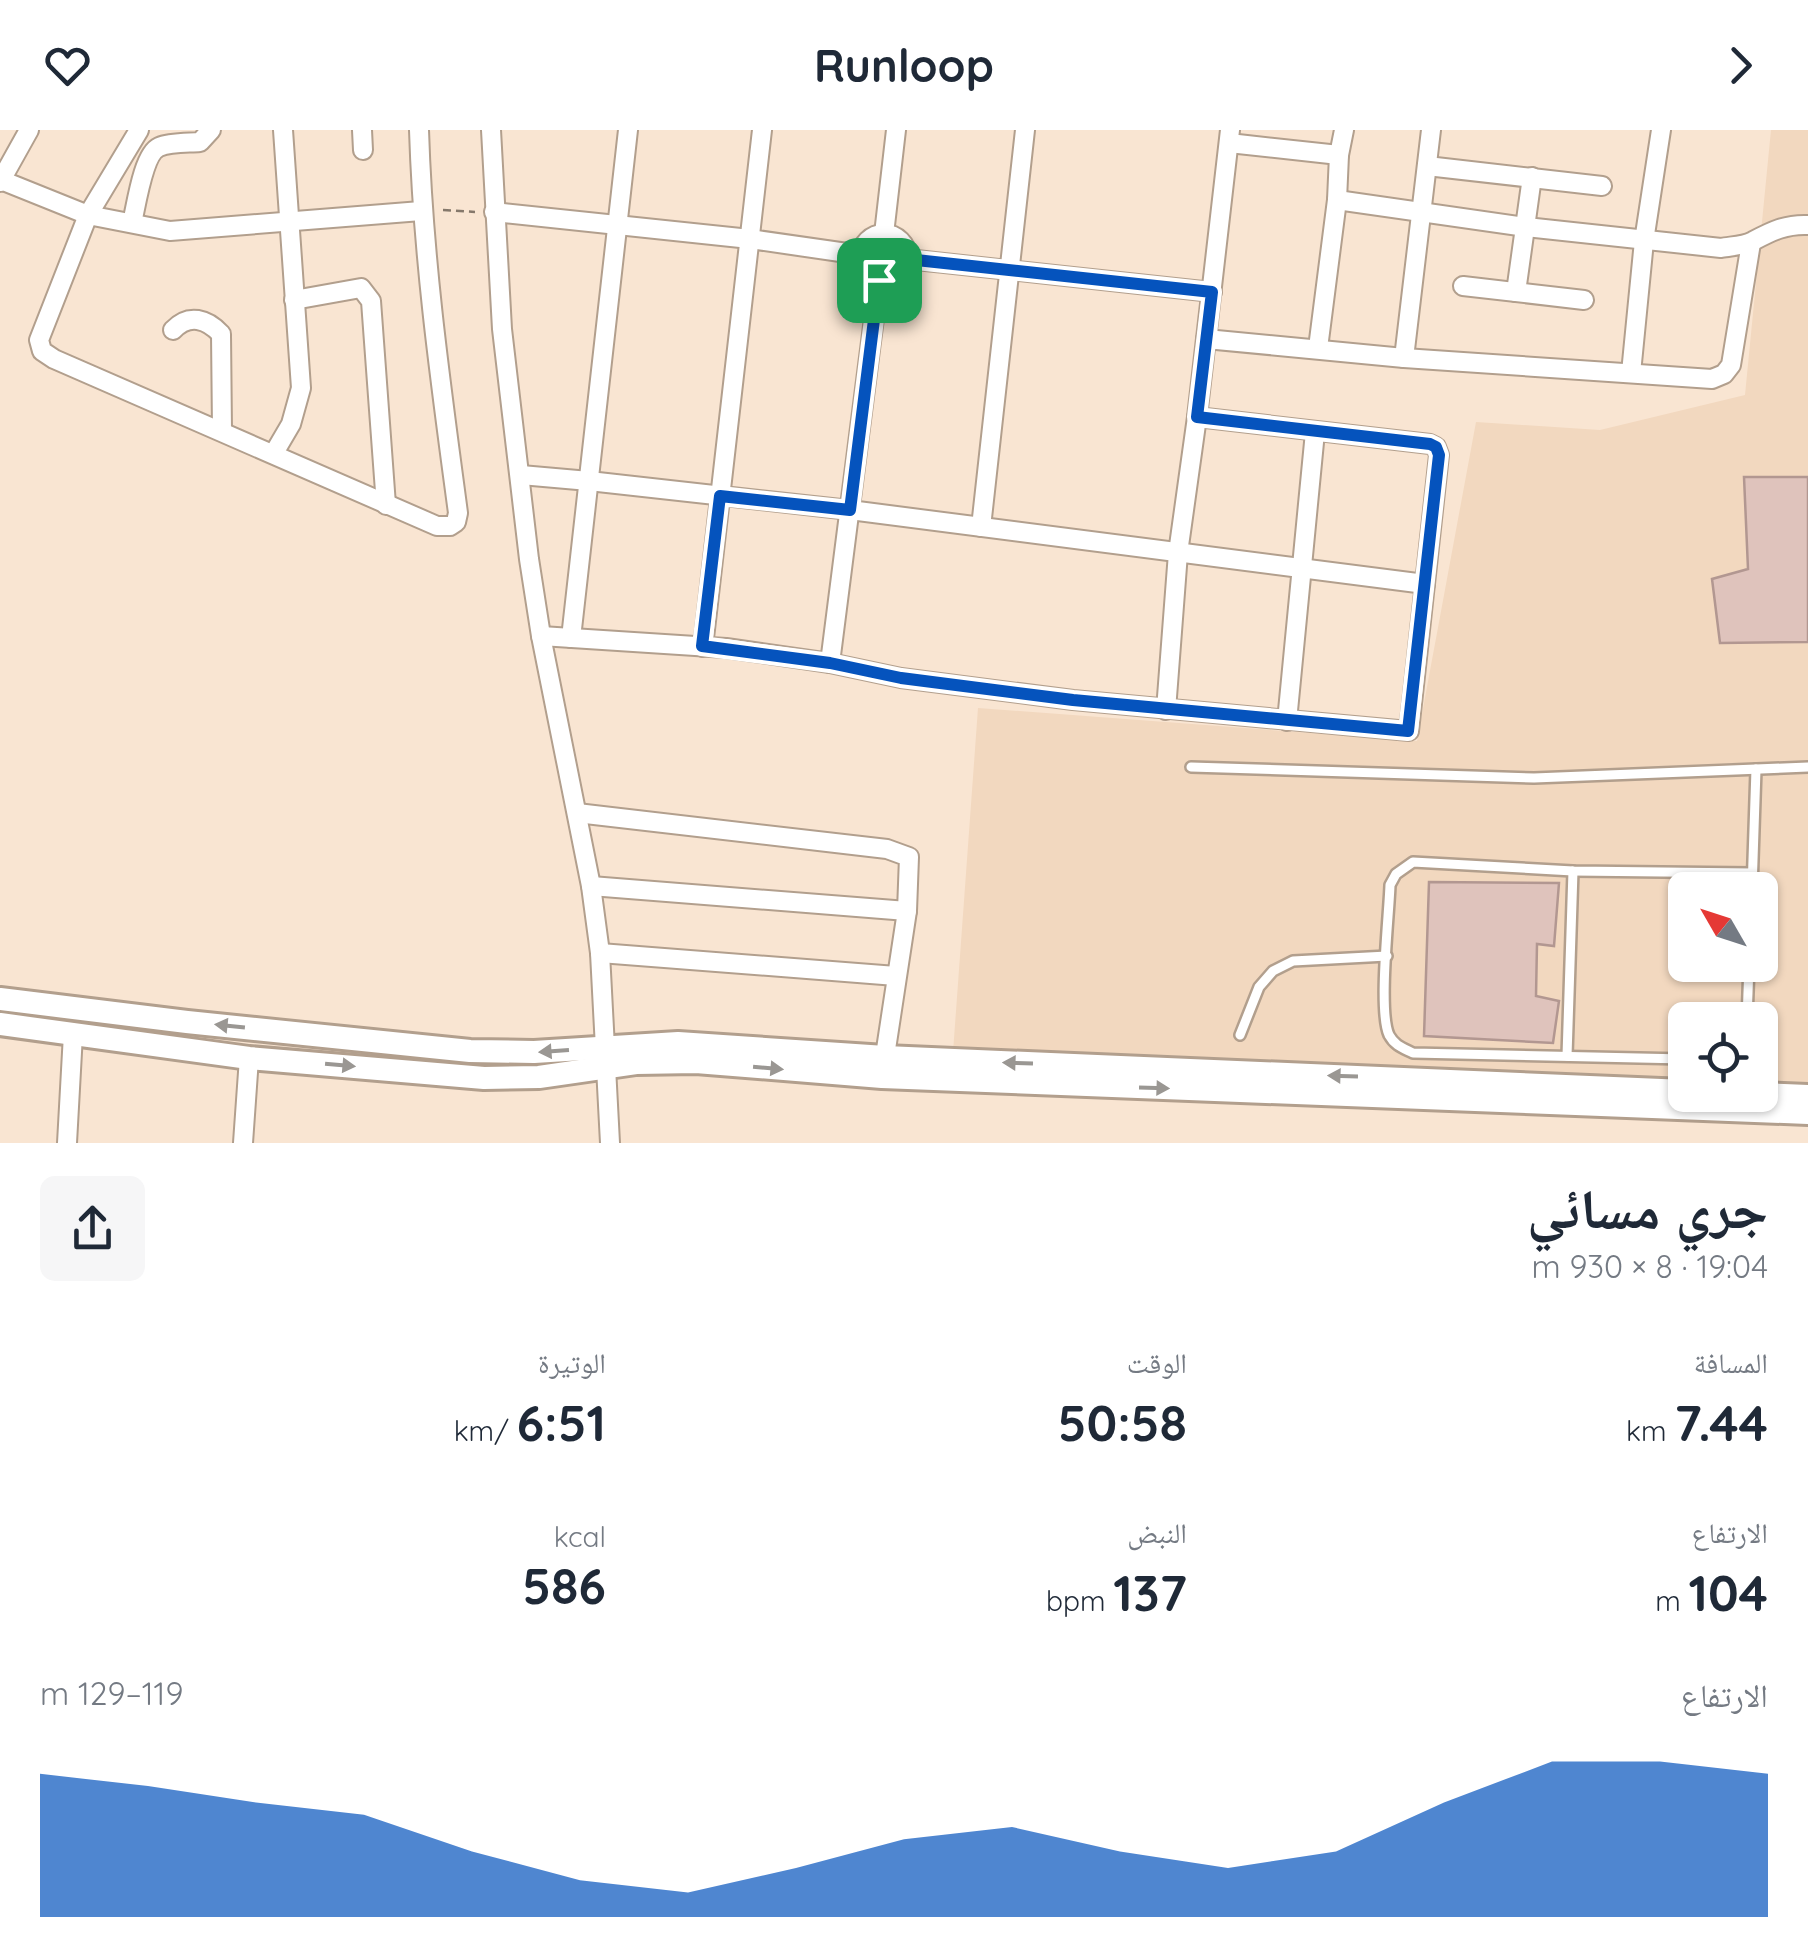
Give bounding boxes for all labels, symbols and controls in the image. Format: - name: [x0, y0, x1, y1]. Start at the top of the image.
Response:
- text: Runloop: [814, 37, 994, 93]
- icon: heart: [40, 38, 95, 93]
- icon: forward: [1713, 38, 1768, 93]
- pin: [837, 238, 922, 323]
- icon: arrive: [852, 253, 907, 308]
- north arrow: [1668, 872, 1778, 982]
- map controls: [1668, 872, 1778, 1112]
- button: locate: [1668, 1002, 1778, 1112]
- one-way arrow: [214, 1018, 246, 1034]
- one-way arrow: [538, 1043, 569, 1059]
- one-way arrow: [1002, 1054, 1034, 1070]
- one-way arrow: [324, 1058, 356, 1074]
- one-way arrow: [752, 1061, 784, 1077]
- one-way arrow: [1326, 1068, 1358, 1084]
- one-way arrow: [1139, 1080, 1171, 1096]
- text: جري مسائي: [1527, 1174, 1768, 1243]
- button: share: [40, 1176, 145, 1281]
- text: 19:04 · 8 × 930 m: [1532, 1246, 1768, 1286]
- text: الوتيرة: [538, 1345, 606, 1380]
- text: الوقت: [1127, 1345, 1187, 1380]
- text: المسافة: [1694, 1345, 1768, 1380]
- text: 6:51: [516, 1391, 606, 1454]
- text: 50:58: [1058, 1391, 1187, 1454]
- text: 7.44: [1674, 1391, 1768, 1454]
- text: /km: [454, 1413, 516, 1448]
- text: km: [1626, 1413, 1674, 1448]
- text: النبض: [1127, 1515, 1187, 1550]
- text: الارتفاع: [1692, 1515, 1768, 1550]
- text: kcal: [554, 1519, 606, 1554]
- text: 586: [522, 1554, 606, 1617]
- text: 137: [1113, 1561, 1187, 1624]
- text: 104: [1688, 1561, 1768, 1624]
- text: bpm: [1046, 1583, 1113, 1618]
- text: m: [1655, 1583, 1688, 1618]
- text: 119–129 m: [40, 1673, 183, 1713]
- text: الارتفاع: [1681, 1675, 1768, 1715]

